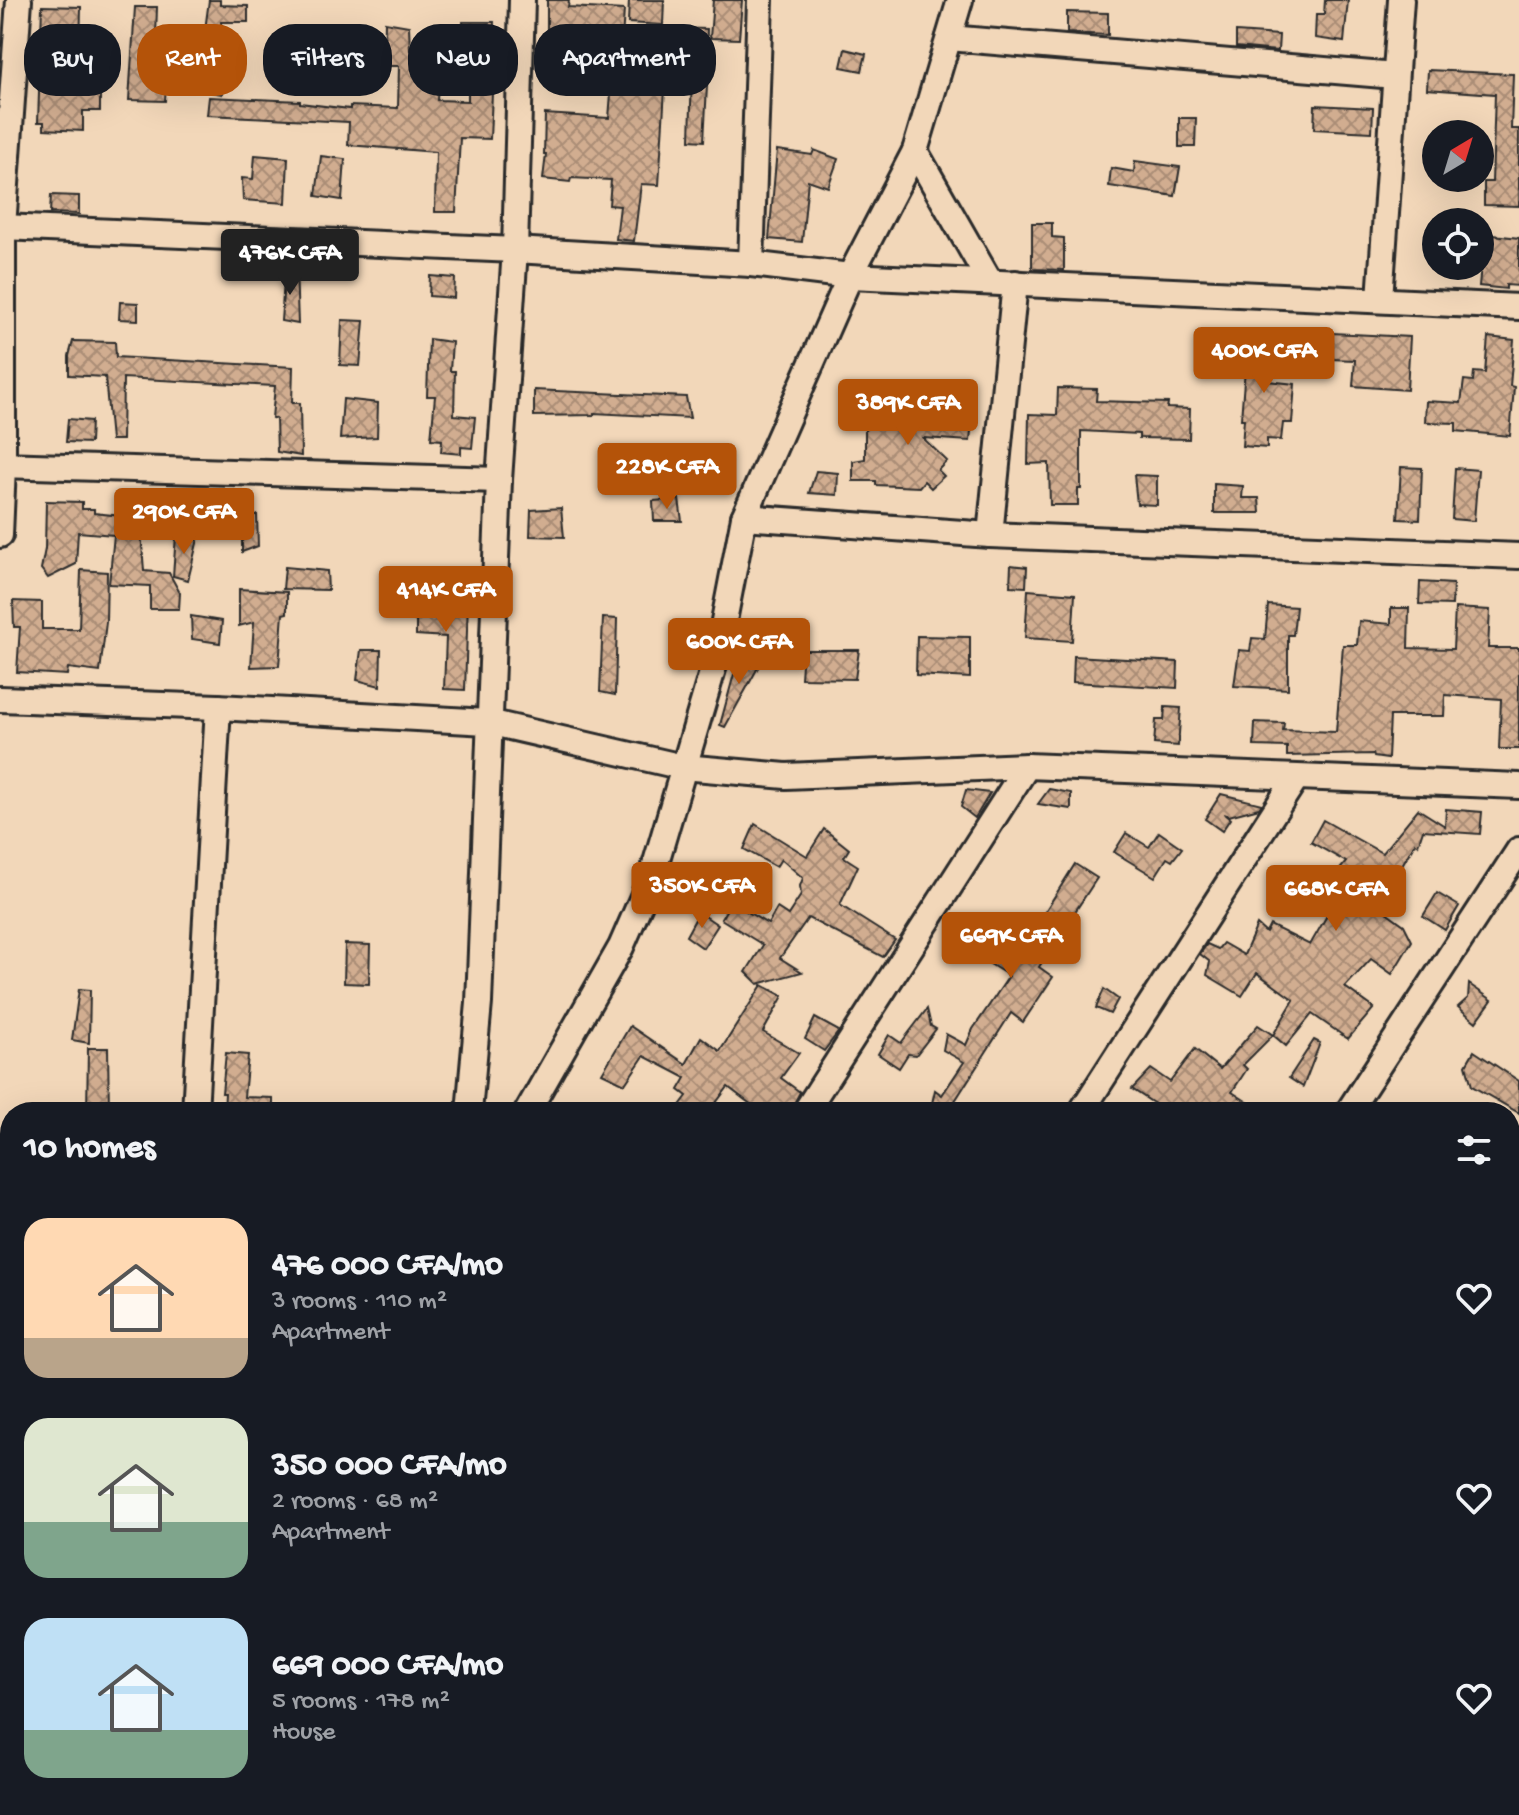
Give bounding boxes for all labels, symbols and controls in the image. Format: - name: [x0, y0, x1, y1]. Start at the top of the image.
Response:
- chip: Buy: [24, 24, 121, 96]
- chip: Rent: [137, 24, 247, 96]
- chip: Filters: [263, 24, 392, 96]
- chip: New: [408, 24, 518, 96]
- chip: Apartment: [534, 24, 716, 96]
- north arrow: [1422, 120, 1494, 192]
- map controls: [1422, 120, 1494, 280]
- button: locate: [1422, 208, 1494, 280]
- pin: 476K CFA: [207, 229, 373, 297]
- text: 476K CFA: [239, 239, 341, 270]
- pin: 400K CFA: [1181, 327, 1347, 395]
- text: 400K CFA: [1211, 337, 1317, 368]
- pin: 389K CFA: [825, 379, 991, 447]
- text: 389K CFA: [856, 389, 960, 420]
- pin: 228K CFA: [584, 443, 750, 511]
- text: 228K CFA: [616, 453, 718, 484]
- pin: 290K CFA: [101, 488, 267, 556]
- text: 290K CFA: [132, 498, 236, 529]
- pin: 414K CFA: [363, 566, 529, 634]
- text: 414K CFA: [397, 576, 495, 607]
- pin: 600K CFA: [656, 618, 822, 686]
- text: 600K CFA: [686, 628, 792, 659]
- pin: 350K CFA: [619, 862, 785, 930]
- pin: 668K CFA: [1253, 865, 1419, 933]
- text: 350K CFA: [649, 872, 755, 903]
- text: 668K CFA: [1284, 875, 1388, 906]
- pin: 669K CFA: [928, 912, 1094, 980]
- text: 669K CFA: [960, 922, 1062, 953]
- icon: filters: [1452, 1128, 1496, 1172]
- text: 10 homes: [24, 1130, 155, 1170]
- text: 476 000 CFA/mo: [272, 1247, 503, 1287]
- icon: home: [88, 1250, 184, 1346]
- icon: heart: [1452, 1276, 1496, 1320]
- text: 3 rooms · 110 m²: [272, 1287, 447, 1318]
- text: Apartment: [272, 1318, 389, 1349]
- text: 350 000 CFA/mo: [272, 1447, 507, 1487]
- icon: home: [88, 1450, 184, 1546]
- icon: heart: [1452, 1476, 1496, 1520]
- text: 2 rooms · 68 m²: [272, 1487, 438, 1518]
- text: Apartment: [272, 1518, 389, 1549]
- text: 669 000 CFA/mo: [272, 1647, 503, 1687]
- icon: home: [88, 1650, 184, 1746]
- icon: heart: [1452, 1676, 1496, 1720]
- text: 5 rooms · 178 m²: [272, 1687, 450, 1718]
- text: House: [272, 1718, 336, 1749]

